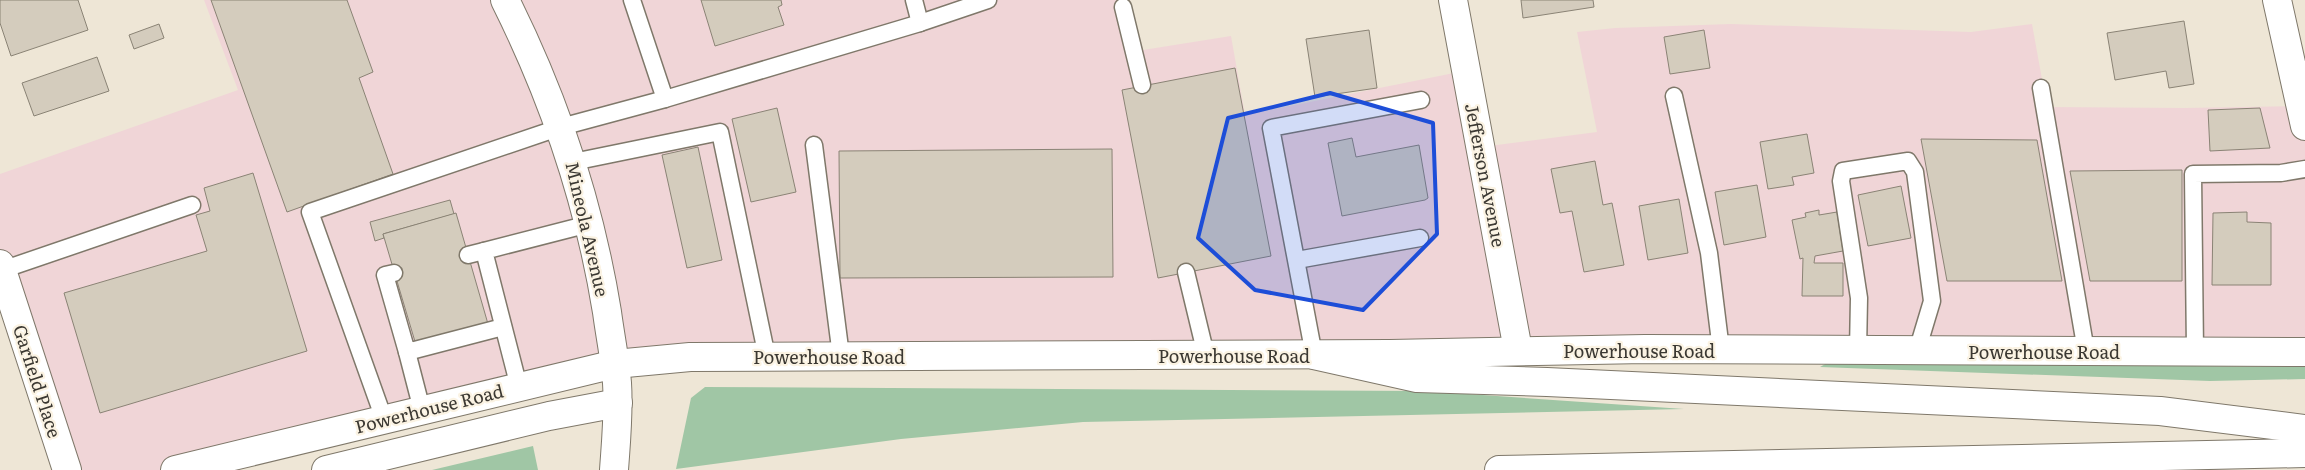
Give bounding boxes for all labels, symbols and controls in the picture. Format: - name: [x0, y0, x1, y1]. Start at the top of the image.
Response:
- street label: Jefferson Avenue: [1459, 101, 1513, 249]
- street label: Mineola Avenue: [559, 159, 617, 299]
- street label: Garfield Place: [7, 321, 69, 441]
- street label: Powerhouse Road: [1563, 337, 1715, 364]
- street label: Powerhouse Road: [1968, 338, 2120, 365]
- street label: Powerhouse Road: [1158, 342, 1310, 369]
- street label: Powerhouse Road: [753, 343, 905, 370]
- street label: Powerhouse Road: [352, 376, 506, 440]

